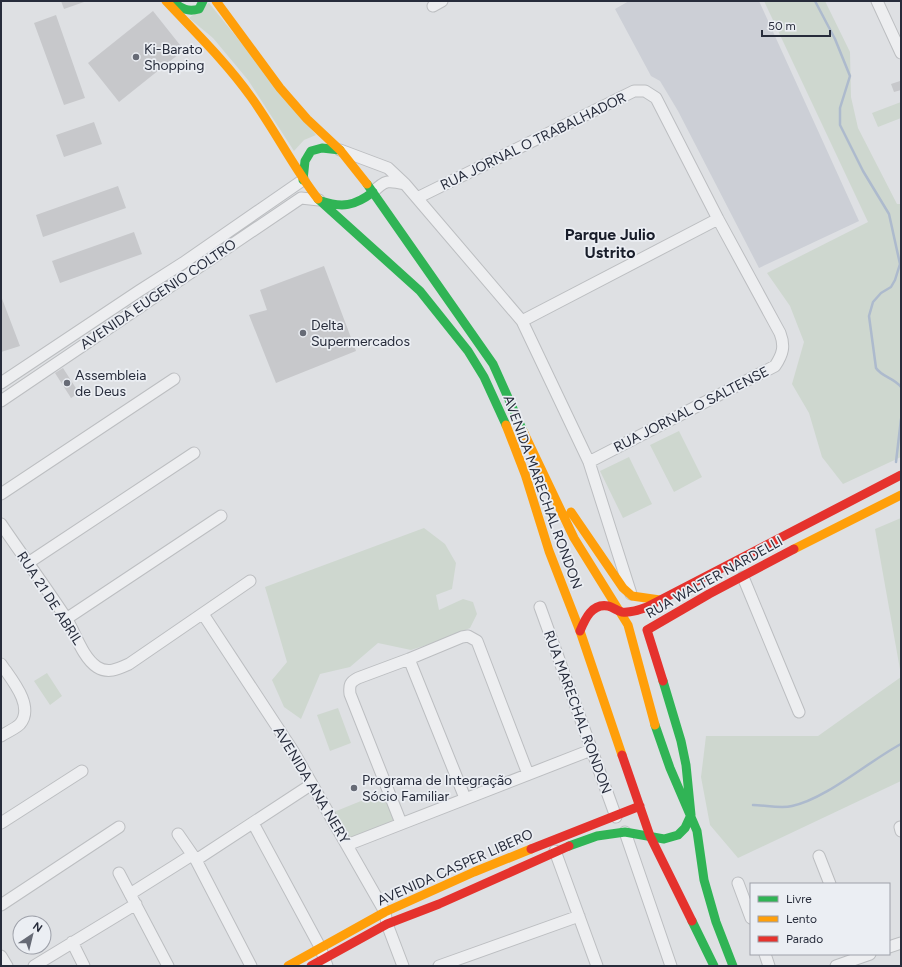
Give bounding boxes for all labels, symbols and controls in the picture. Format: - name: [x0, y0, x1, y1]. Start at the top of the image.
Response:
- scale bar: [762, 12, 830, 38]
- text: 50 m: [768, 19, 796, 33]
- place label: Ki-Barato Shopping: [144, 41, 204, 74]
- marker: Ki-Barato Shopping: [131, 52, 141, 62]
- street label: RUA JORNAL O TRABALHADOR: [438, 89, 629, 194]
- district label: Parque Julio Ustrito: [565, 225, 655, 262]
- street label: AVENIDA EUGENIO COLTRO: [77, 236, 240, 353]
- place label: Delta Supermercados: [311, 317, 410, 350]
- marker: Delta Supermercados: [298, 328, 308, 338]
- street label: RUA JORNAL O SALTENSE: [611, 363, 772, 456]
- place label: Assembleia de Deus: [75, 367, 146, 400]
- marker: Assembleia de Deus: [62, 378, 72, 388]
- street label: AVENIDA MARECHAL RONDON: [499, 393, 586, 591]
- street label: RUA WALTER NARDELLI: [643, 533, 786, 622]
- street label: RUA 21 DE ABRIL: [13, 548, 86, 649]
- street label: RUA MARECHAL RONDON: [540, 628, 615, 796]
- street label: AVENIDA ANA NERY: [270, 724, 354, 847]
- place label: Programa de Integração Sócio Familiar: [362, 772, 512, 805]
- marker: Programa de Integração Sócio Familiar: [349, 783, 359, 793]
- street label: AVENIDA CASPER LIBERO: [375, 825, 536, 909]
- legend: [750, 883, 890, 955]
- text: Livre: [786, 892, 812, 906]
- text: Lento: [786, 912, 817, 926]
- north arrow: [12, 915, 52, 955]
- text: N: [30, 919, 45, 935]
- text: Parado: [786, 932, 823, 946]

